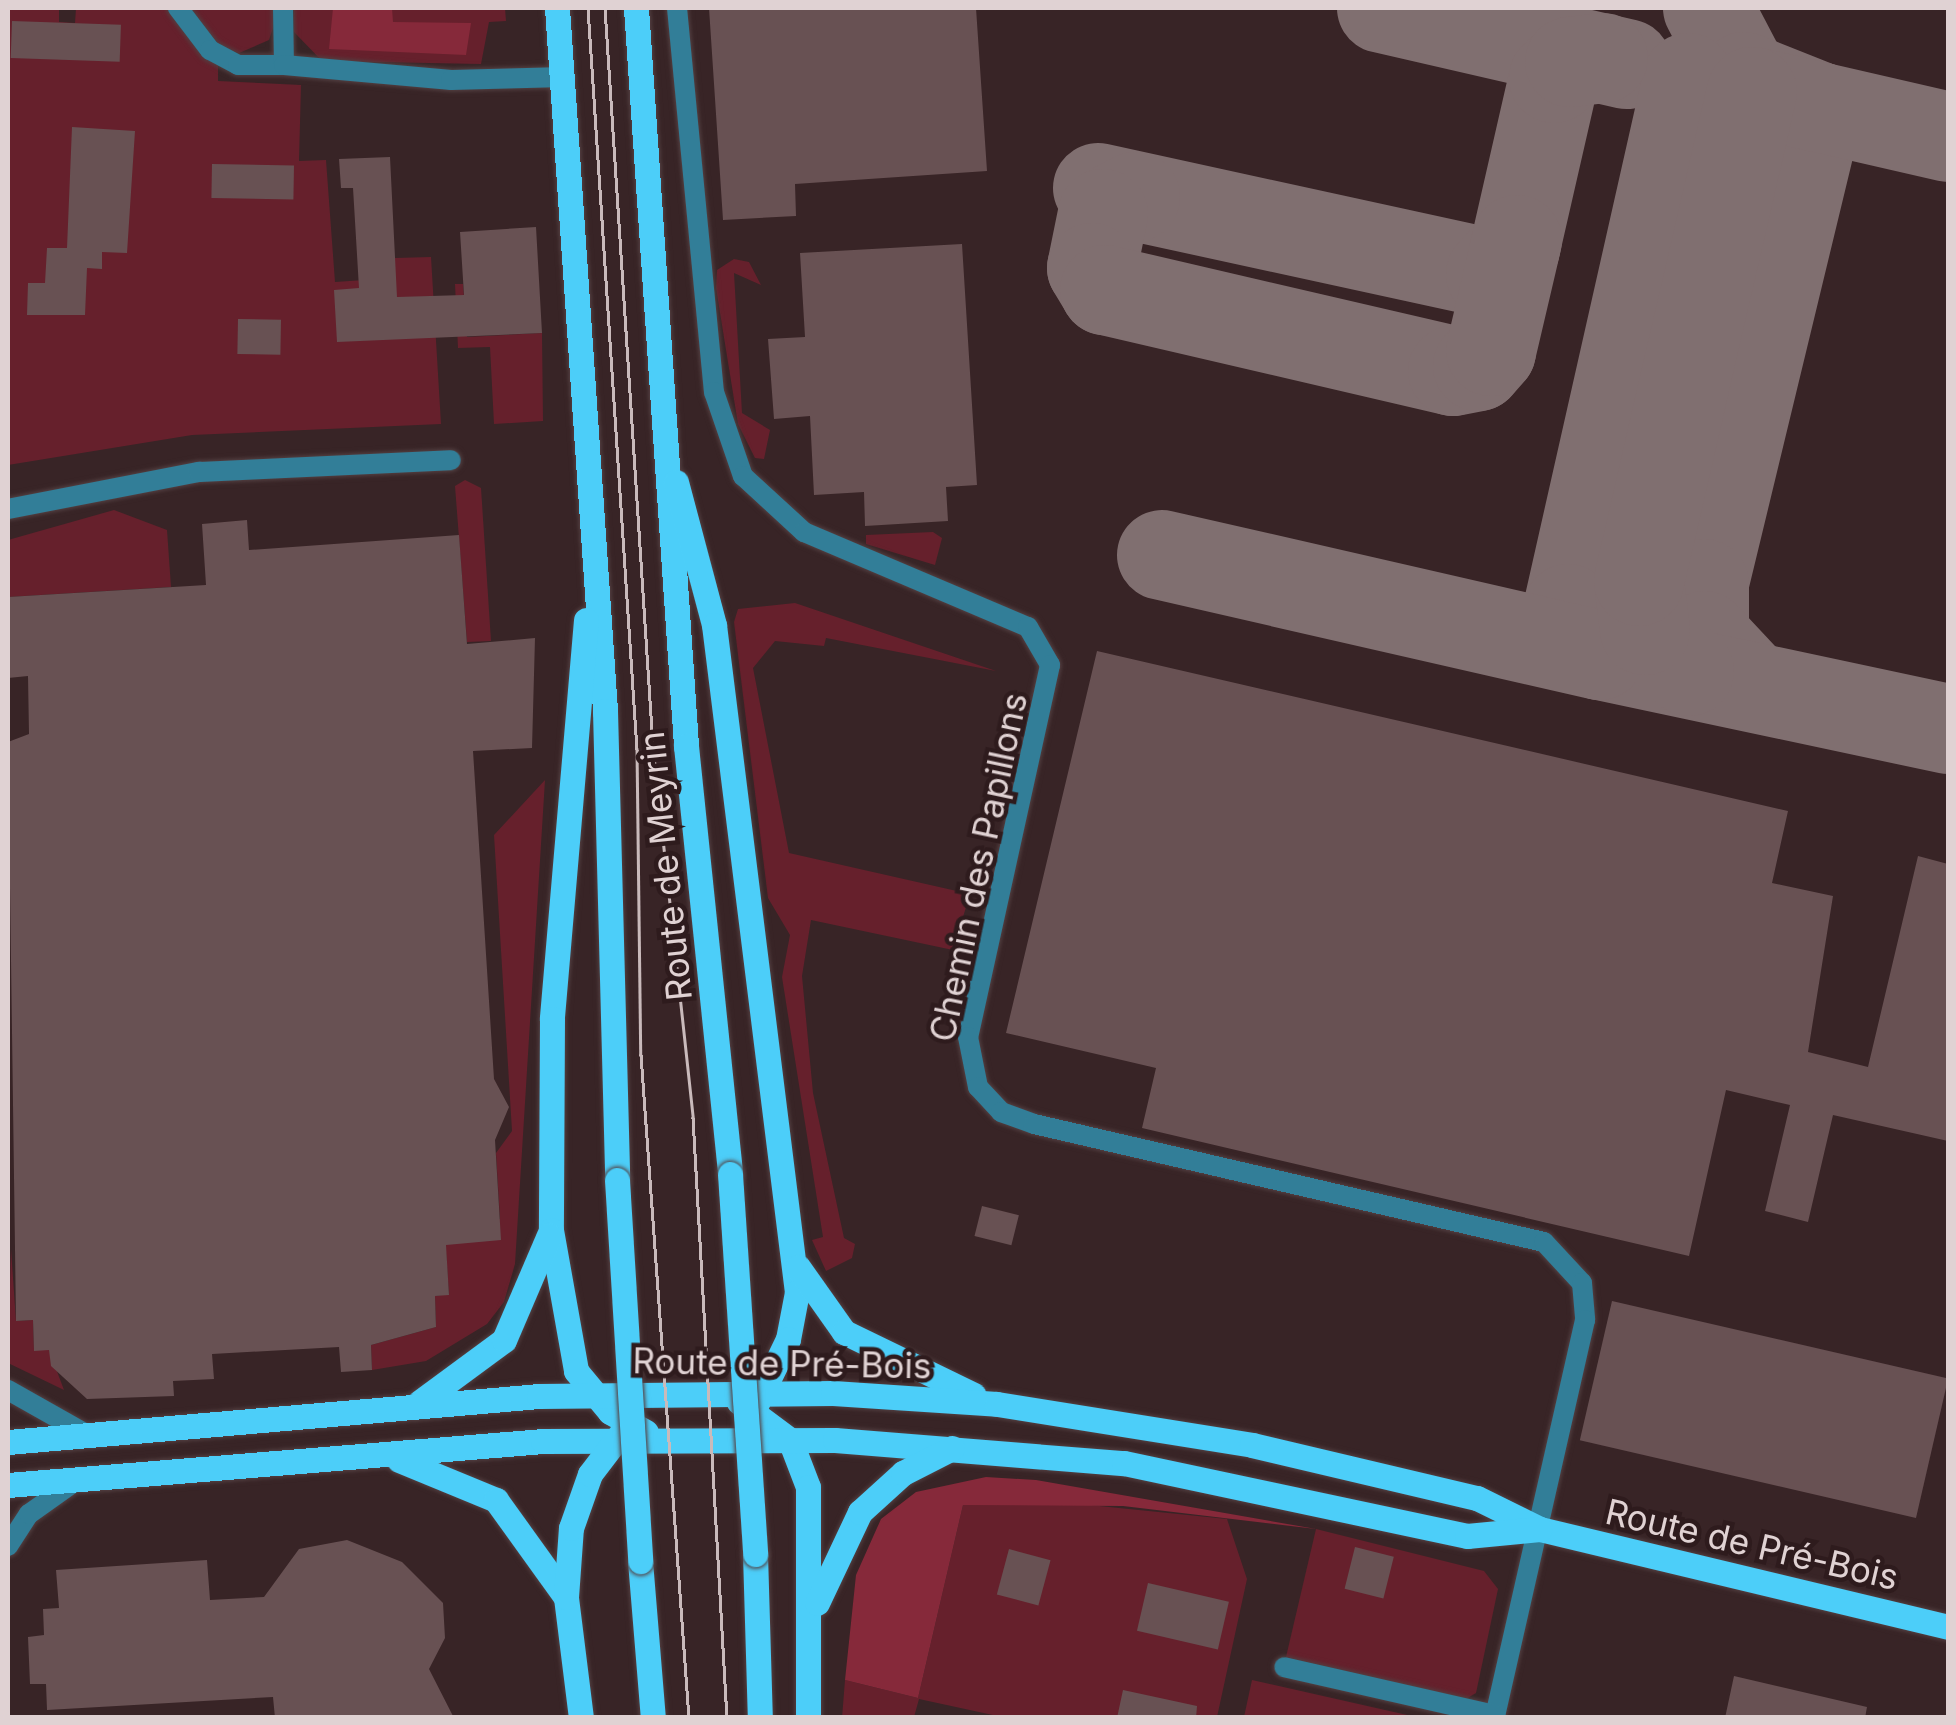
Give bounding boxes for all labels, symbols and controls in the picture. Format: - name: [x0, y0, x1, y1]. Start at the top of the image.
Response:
- street label: Chemin des Papillons: [921, 689, 1035, 1045]
- street label: Route de Meyrin: [630, 729, 700, 1003]
- street label: Route de Pré-Bois: [632, 1339, 932, 1387]
- street label: Route de Pré-Bois: [1602, 1490, 1902, 1598]

